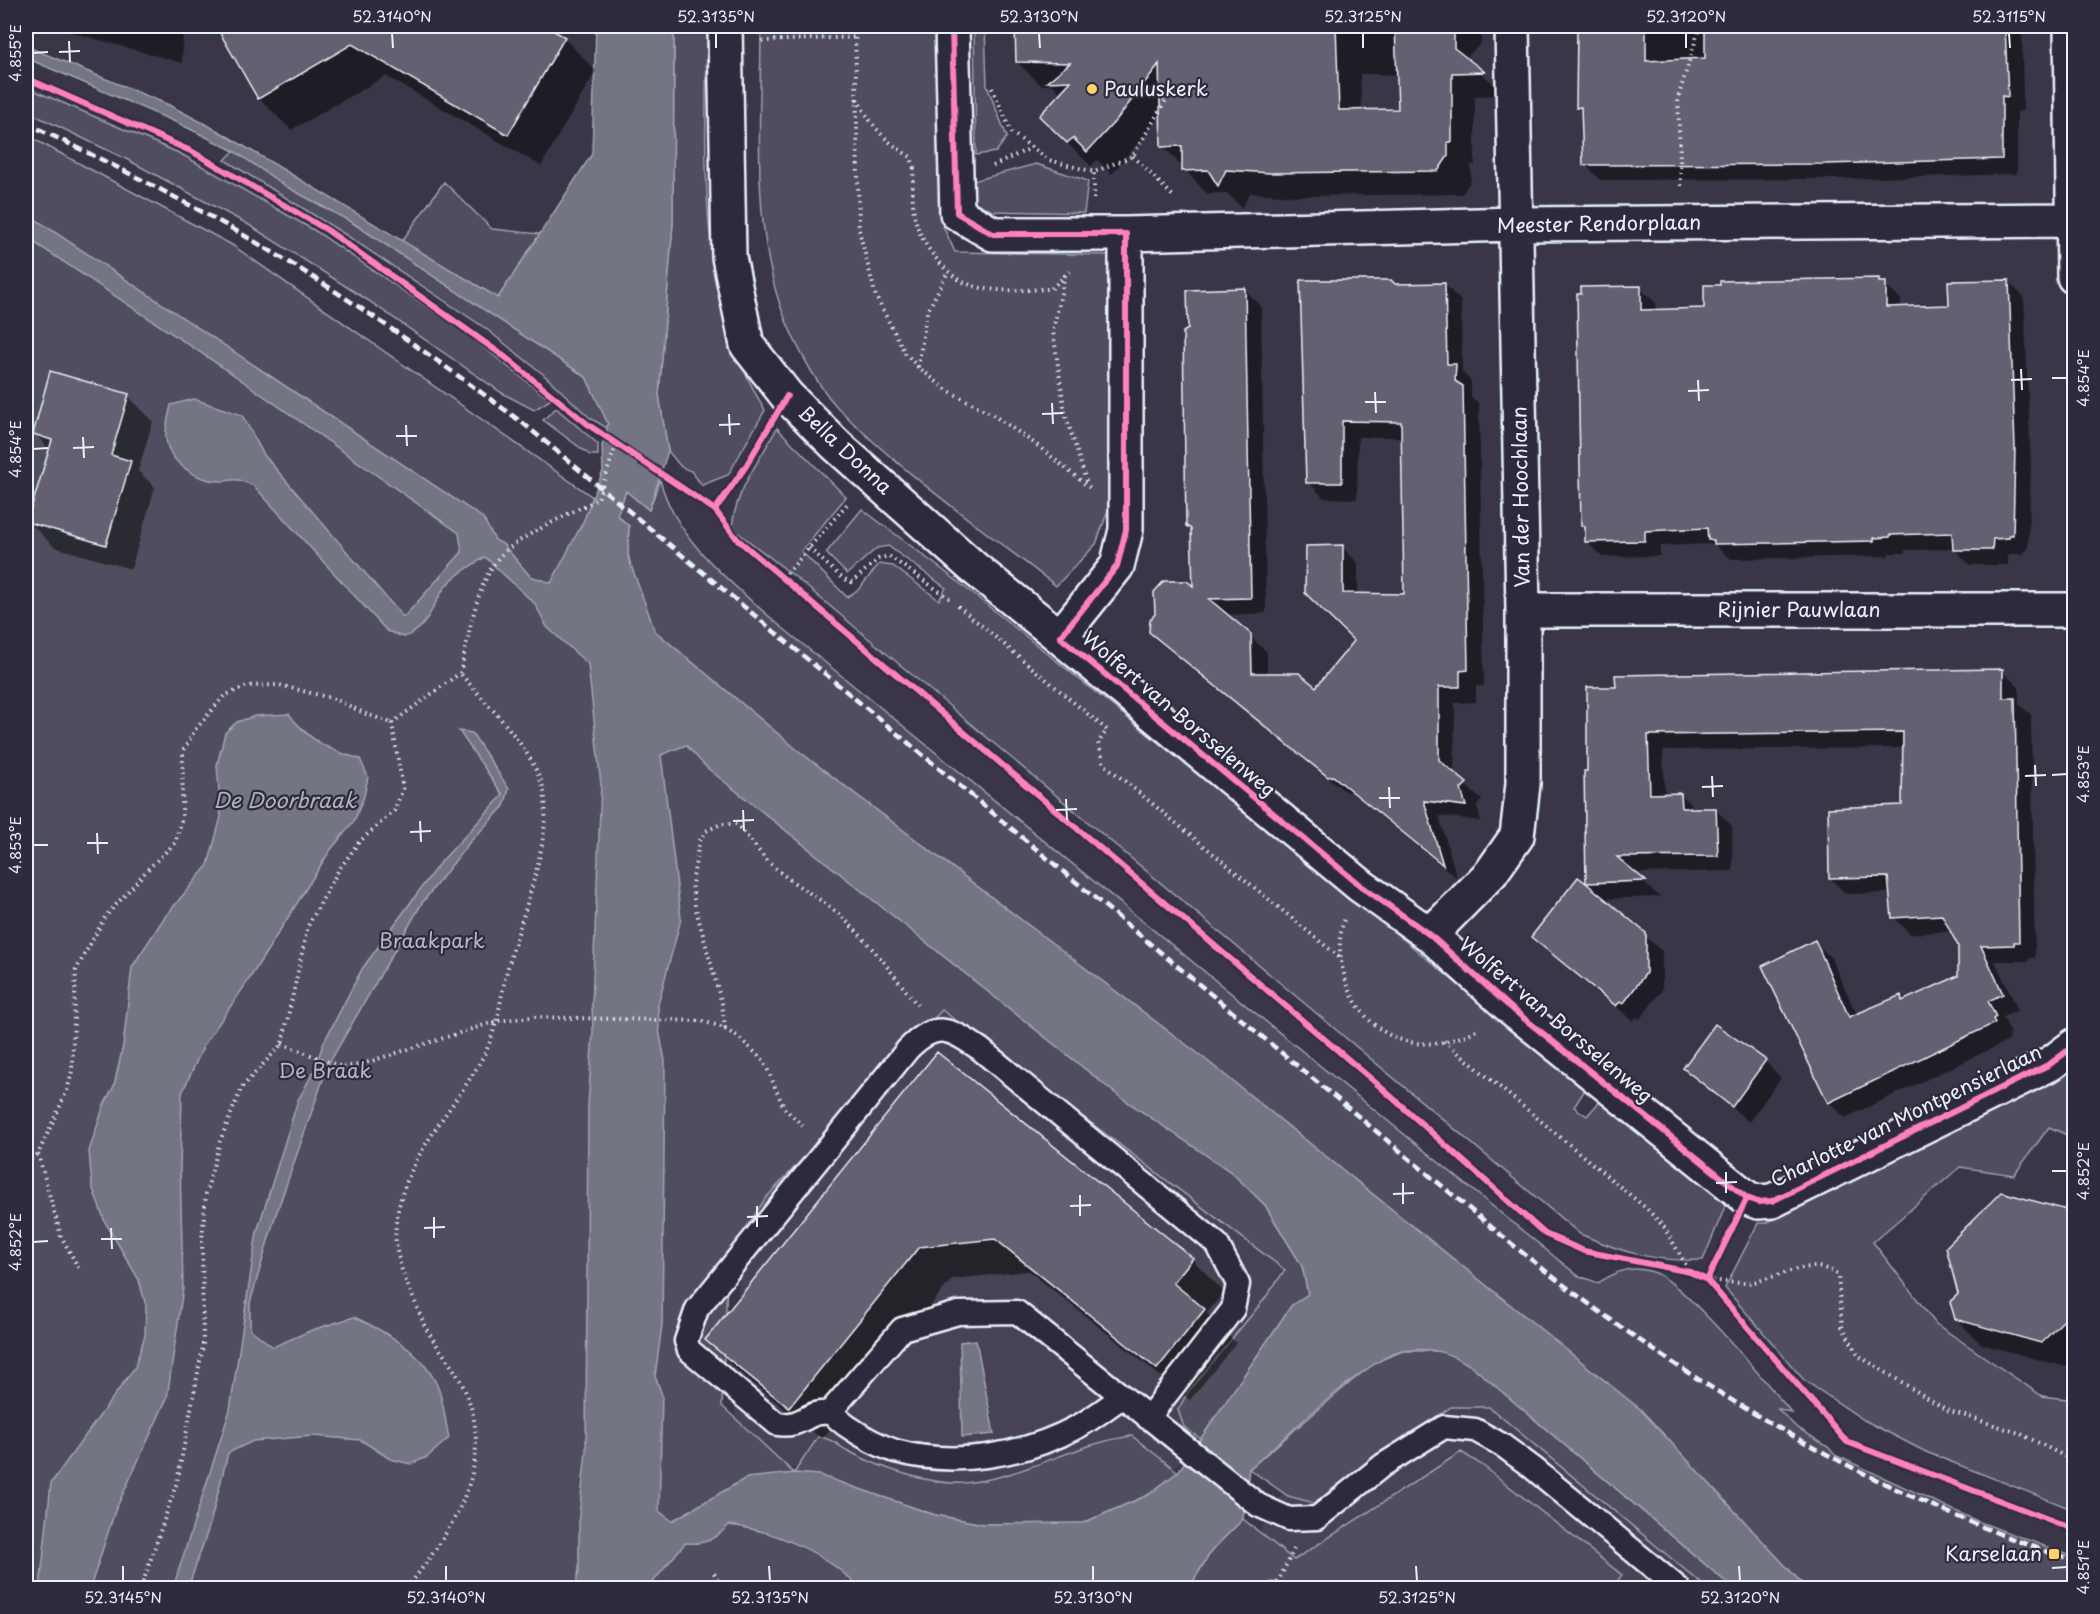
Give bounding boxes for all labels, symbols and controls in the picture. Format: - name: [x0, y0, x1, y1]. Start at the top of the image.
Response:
- text: 52.3140°N: [352, 4, 432, 27]
- text: 52.3135°N: [677, 4, 755, 27]
- text: 52.3130°N: [999, 4, 1079, 27]
- text: 52.3125°N: [1324, 4, 1402, 27]
- text: 52.3120°N: [1646, 4, 1726, 27]
- text: 52.3115°N: [1972, 4, 2046, 27]
- text: 4.855°E: [3, 24, 26, 82]
- place label: Pauluskerk: [1104, 73, 1208, 103]
- marker: Pauluskerk: [1085, 82, 1099, 96]
- street label: Meester Rendorplaan: [1497, 206, 1701, 240]
- text: 4.854°E: [2071, 349, 2094, 407]
- street label: Bella Donna: [792, 398, 900, 501]
- street label: Van der Hoochlaan: [1503, 406, 1537, 588]
- text: 4.854°E: [3, 420, 26, 478]
- street label: Rijnier Pauwlaan: [1717, 594, 1881, 624]
- street label: Wolfert van Borsselenweg: [1076, 623, 1283, 804]
- text: 4.853°E: [2071, 745, 2094, 803]
- water label: De Doorbraak: [213, 783, 358, 815]
- text: 4.853°E: [3, 816, 26, 874]
- park label: Braakpark: [379, 925, 485, 955]
- street label: Wolfert van Borsselenweg: [1453, 929, 1660, 1110]
- street label: Charlotte van Montpensierlaan: [1765, 1036, 2046, 1194]
- park label: De Braak: [278, 1055, 372, 1085]
- text: 4.852°E: [2071, 1142, 2094, 1200]
- text: 4.852°E: [3, 1213, 26, 1271]
- place label: Karselaan: [1945, 1538, 2042, 1568]
- text: 4.851°E: [2071, 1540, 2094, 1594]
- marker: Karselaan: [2047, 1547, 2061, 1561]
- text: 52.3145°N: [84, 1585, 162, 1608]
- text: 52.3140°N: [406, 1585, 486, 1608]
- text: 52.3135°N: [731, 1585, 809, 1608]
- text: 52.3130°N: [1053, 1585, 1133, 1608]
- text: 52.3125°N: [1378, 1585, 1456, 1608]
- text: 52.3120°N: [1700, 1585, 1780, 1608]

